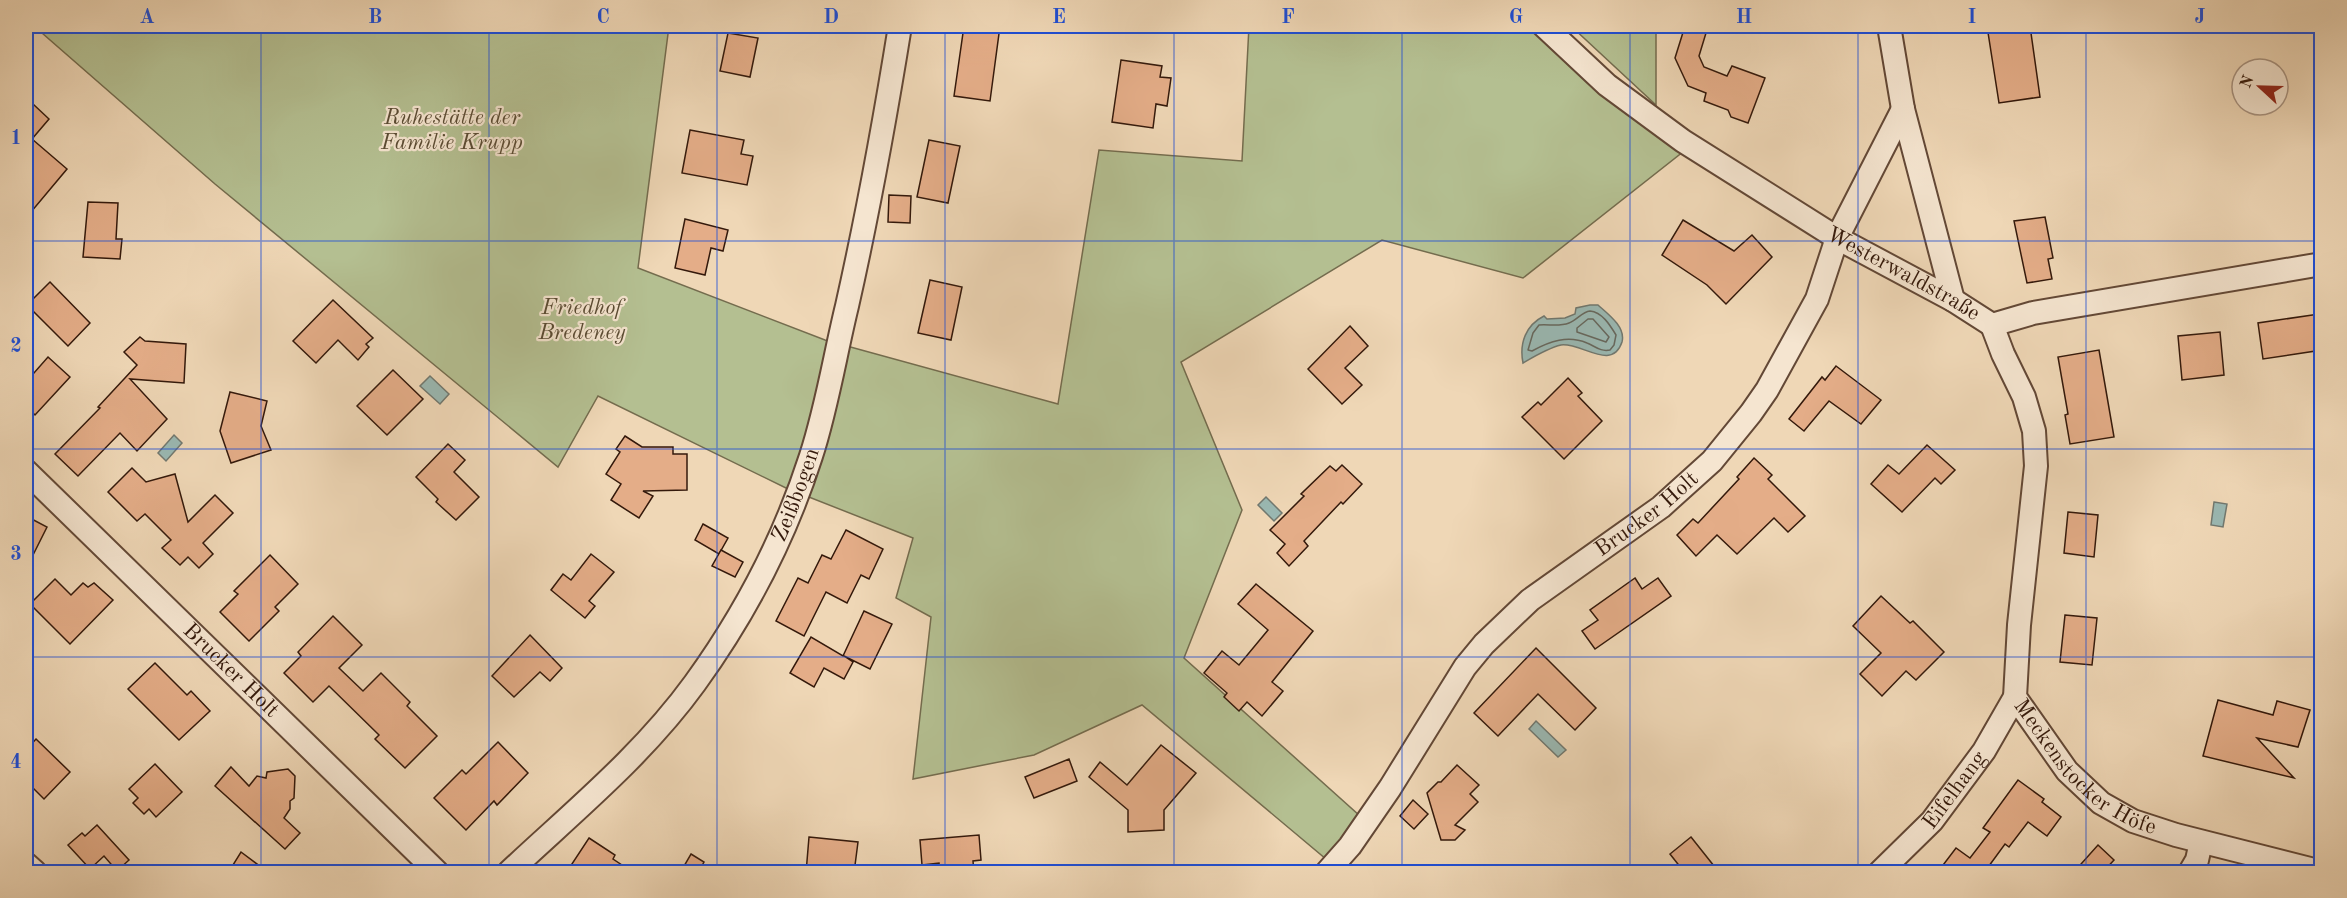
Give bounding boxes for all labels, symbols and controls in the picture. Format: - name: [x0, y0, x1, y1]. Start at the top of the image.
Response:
- text: A: [139, 8, 155, 28]
- text: B: [368, 8, 382, 28]
- text: C: [596, 8, 610, 28]
- text: D: [823, 8, 839, 28]
- text: E: [1052, 8, 1066, 28]
- text: F: [1281, 8, 1295, 28]
- text: G: [1509, 8, 1523, 28]
- text: H: [1736, 8, 1752, 28]
- text: I: [1968, 8, 1976, 28]
- text: J: [2195, 8, 2206, 28]
- north arrow: [2230, 57, 2290, 117]
- text: N: [2238, 73, 2258, 91]
- park label: Ruhestätte der Familie Krupp: [380, 107, 523, 154]
- text: 1: [10, 129, 22, 149]
- street label: Westerwaldstraße: [1823, 223, 1984, 325]
- park label: Friedhof Bredeney: [537, 297, 626, 344]
- text: 2: [10, 337, 22, 357]
- street label: Zeißbogen: [768, 445, 824, 545]
- street label: Brucker Holt: [1591, 468, 1703, 561]
- text: 3: [10, 545, 22, 565]
- street label: Brucker Holt: [179, 619, 283, 722]
- street label: Meckenstocker Höfe: [2009, 695, 2159, 839]
- street label: Eifelhang: [1919, 747, 1991, 833]
- text: 4: [10, 753, 22, 773]

